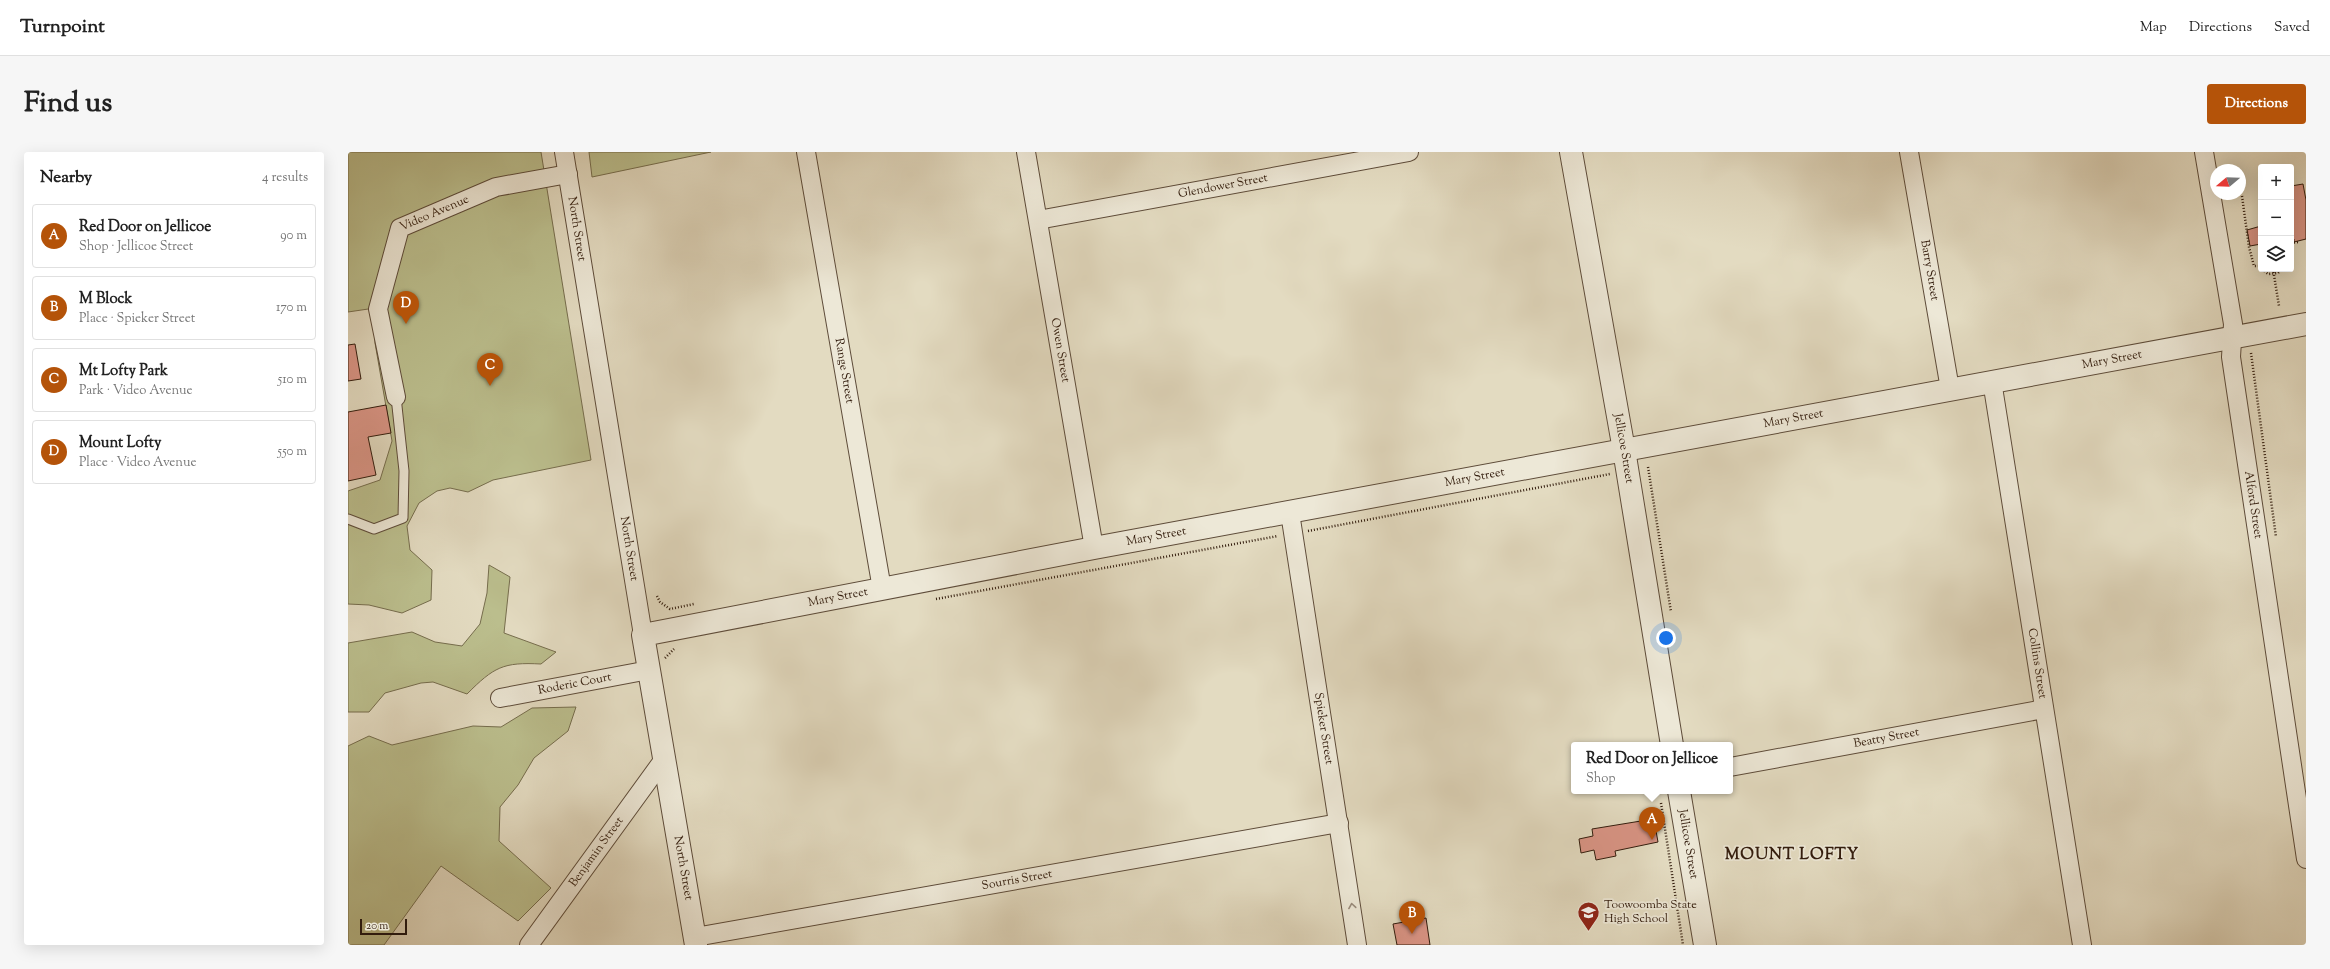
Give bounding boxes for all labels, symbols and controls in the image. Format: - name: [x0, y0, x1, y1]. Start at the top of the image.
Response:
- text: Turnpoint: [20, 14, 105, 41]
- text: Map: [2140, 18, 2167, 38]
- text: Directions: [2189, 18, 2252, 38]
- text: Saved: [2274, 18, 2310, 38]
- text: Find us: [24, 84, 112, 124]
- button: Directions: [2207, 84, 2306, 124]
- north arrow: [2210, 164, 2246, 200]
- map controls: [2258, 164, 2294, 272]
- button: +: [2258, 164, 2294, 200]
- text: Nearby: [40, 166, 92, 190]
- text: 4 results: [262, 169, 308, 187]
- street label: Glendower Street: [1177, 169, 1269, 203]
- street label: Video Avenue: [397, 190, 472, 236]
- street label: North Street: [562, 195, 591, 263]
- button: −: [2258, 200, 2294, 236]
- text: Red Door on Jellicoe: [79, 217, 211, 238]
- text: A: [49, 227, 59, 245]
- text: 90 m: [280, 227, 307, 245]
- button: layers: [2258, 236, 2294, 272]
- text: Shop · Jellicoe Street: [79, 238, 193, 256]
- street label: Barry Street: [1915, 238, 1944, 302]
- text: M Block: [79, 289, 132, 310]
- pin: D: [393, 291, 419, 324]
- text: B: [50, 299, 58, 317]
- text: 170 m: [276, 299, 307, 317]
- text: Place · Spieker Street: [79, 310, 195, 328]
- street label: Owen Street: [1046, 316, 1074, 384]
- street label: Range Street: [830, 337, 859, 405]
- street label: Mary Street: [2081, 346, 2143, 374]
- pin: C: [477, 353, 503, 386]
- text: Mt Lofty Park: [79, 361, 168, 382]
- text: C: [49, 371, 59, 389]
- text: 510 m: [278, 371, 307, 389]
- text: Park · Video Avenue: [79, 382, 193, 400]
- street label: Mary Street: [1762, 404, 1825, 433]
- street label: Jellicoe Street: [1609, 411, 1638, 484]
- text: Mount Lofty: [79, 433, 161, 454]
- text: D: [49, 443, 59, 461]
- text: 550 m: [278, 443, 307, 461]
- text: Place · Video Avenue: [79, 454, 196, 472]
- street label: Mary Street: [1443, 463, 1506, 492]
- street label: Alford Street: [2239, 470, 2267, 540]
- street label: North Street: [615, 515, 643, 582]
- street label: Mary Street: [1125, 522, 1188, 551]
- street label: Mary Street: [807, 583, 869, 612]
- street label: Collins Street: [2023, 627, 2052, 700]
- your location: [1656, 628, 1676, 648]
- street label: Roderic Court: [536, 668, 613, 700]
- street label: Spieker Street: [1309, 691, 1338, 766]
- street label: Beatty Street: [1852, 723, 1921, 753]
- popup: [1571, 742, 1733, 794]
- text: Red Door on Jellicoe: [1586, 749, 1718, 770]
- text: Shop: [1586, 770, 1615, 788]
- pin: A: [1639, 807, 1665, 840]
- street label: Jellicoe Street: [1673, 807, 1703, 880]
- street label: Benjamin Street: [565, 813, 628, 891]
- street label: North Street: [668, 834, 698, 902]
- district label: MOUNT LOFTY: [1725, 844, 1859, 867]
- street label: Sourris Street: [980, 865, 1054, 895]
- place label: Toowoomba State High School: [1604, 896, 1697, 928]
- school or university icon: Toowoomba State High School: [1576, 899, 1602, 932]
- pin: B: [1399, 901, 1425, 934]
- one-way arrow: [1348, 903, 1357, 910]
- scale bar: [360, 917, 407, 936]
- text: 20 m: [366, 918, 388, 934]

